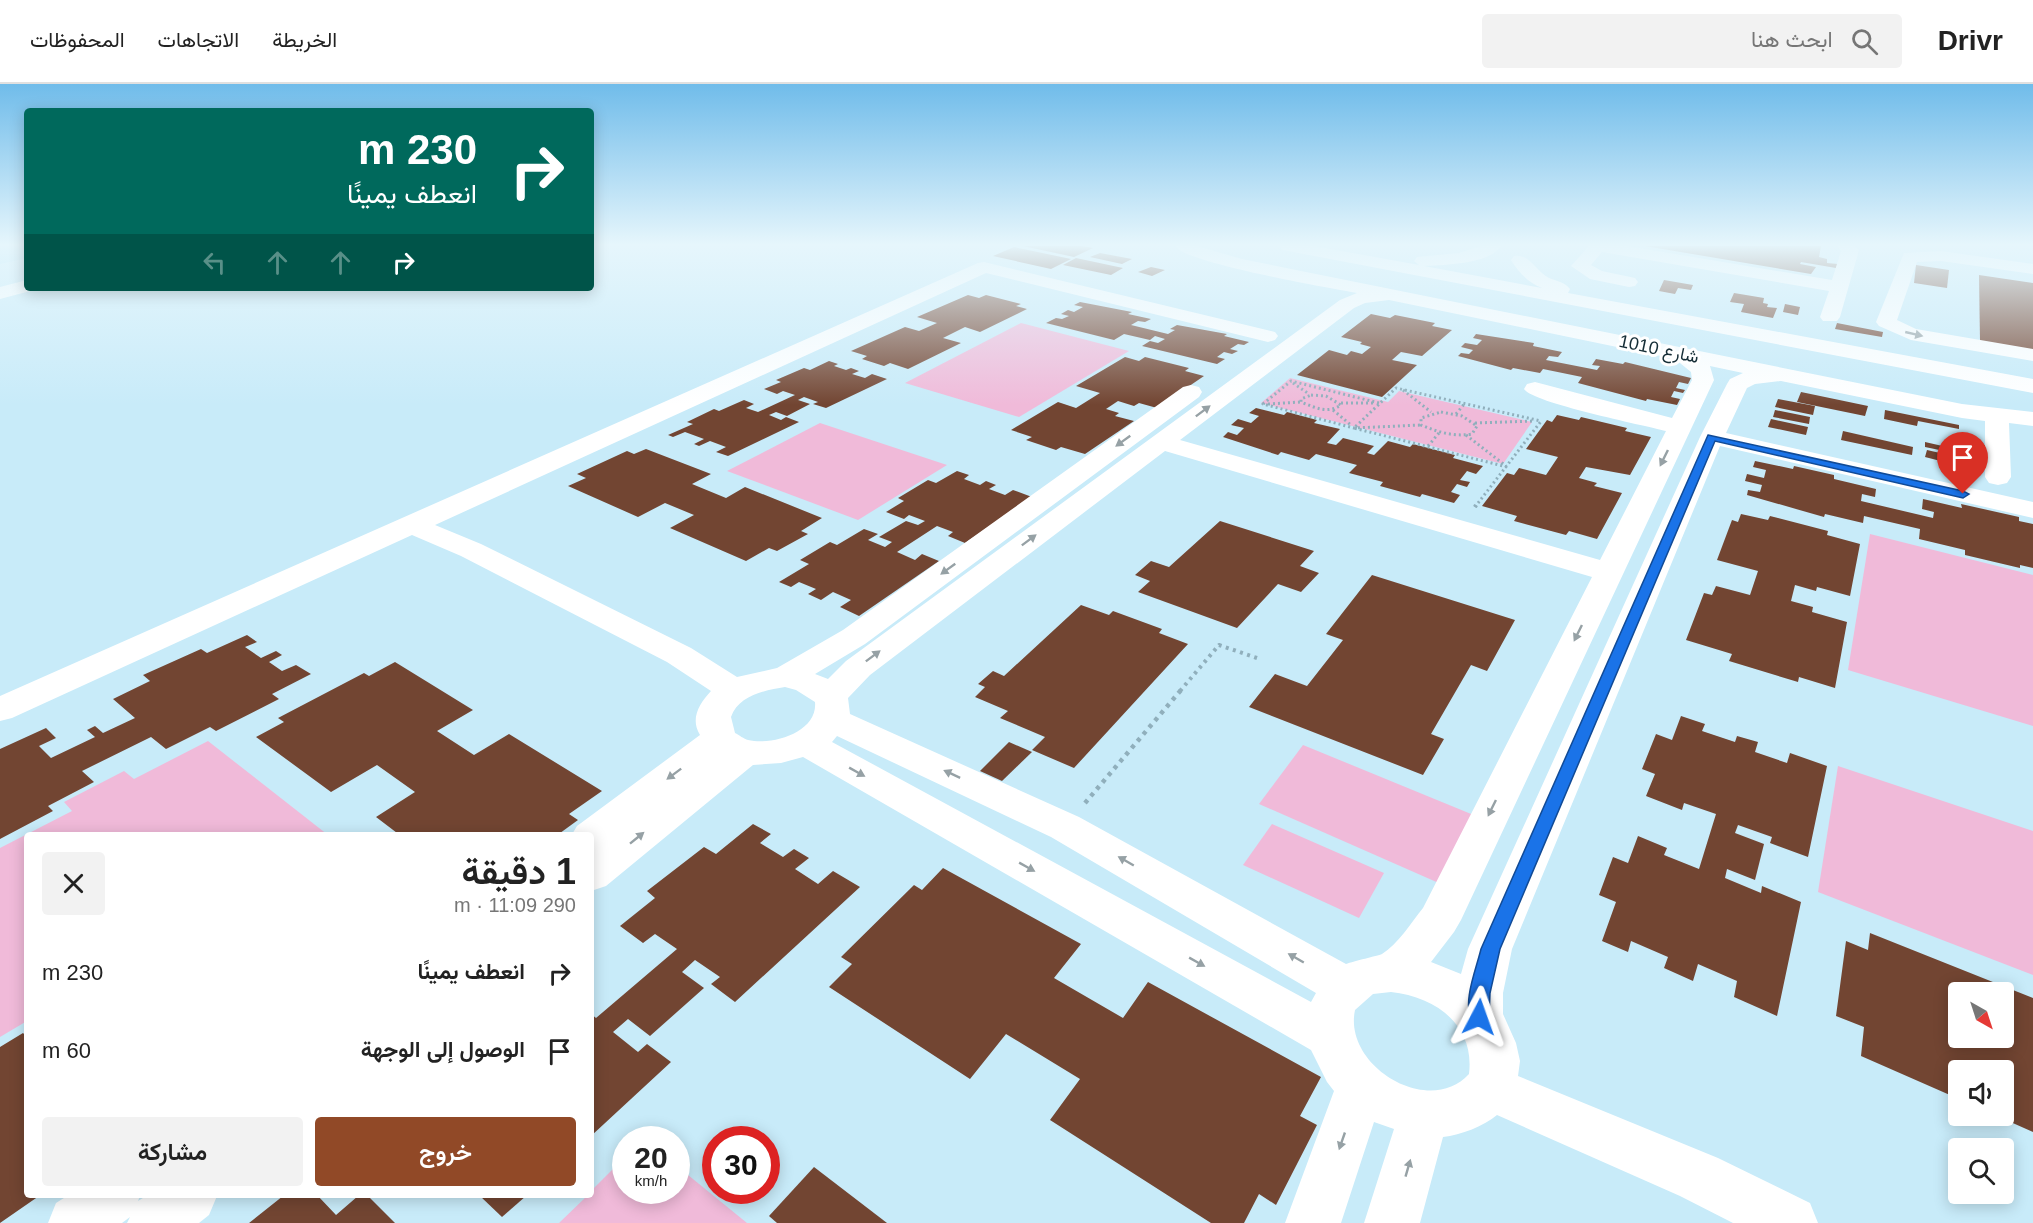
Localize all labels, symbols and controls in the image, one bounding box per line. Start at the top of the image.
search box [1482,14,1902,68]
icon: search [1848,25,1881,58]
text: Drivr [1938,25,2003,56]
text: ابحث هنا [1751,27,1833,52]
text: المحفوظات [30,28,125,51]
text: الاتجاهات [158,28,239,51]
text: الخريطة [272,28,337,51]
text: 230 m [358,126,477,173]
icon: right [498,132,576,210]
text: انعطف يمينًا [347,179,477,209]
icon: left [198,246,231,279]
icon: ahead [261,246,294,279]
icon: ahead [324,246,357,279]
icon: right [387,246,420,279]
one-way arrow [1904,329,1923,339]
street label: شارع 1010 [1617,331,1701,369]
one-way arrow [1195,406,1210,418]
pin [1937,432,1988,494]
one-way arrow [1115,435,1130,447]
icon: arrive [1946,441,1979,474]
one-way arrow [1659,450,1669,467]
one-way arrow [1021,534,1037,546]
one-way arrow [941,562,956,574]
one-way arrow [1573,625,1583,642]
one-way arrow [865,651,880,663]
one-way arrow [849,767,866,777]
one-way arrow [666,768,682,780]
one-way arrow [943,770,960,779]
one-way arrow [1488,800,1497,817]
one-way arrow [629,832,645,845]
text: 1 دقيقة [461,851,576,892]
button: close [42,852,105,915]
one-way arrow [1118,856,1134,867]
one-way arrow [1019,862,1036,872]
text: 290 m · 11:09 [454,894,576,916]
one-way arrow [1287,953,1304,963]
icon: right [543,957,576,990]
one-way arrow [1189,957,1206,967]
text: انعطف يمينًا [417,959,525,984]
text: 230 m [42,960,103,985]
north arrow [1948,982,2014,1048]
map controls [1948,982,2014,1204]
position arrow [1447,985,1511,1049]
icon: arrive [543,1035,576,1068]
text: الوصول إلى الوجهة [361,1037,525,1062]
text: 60 m [42,1038,91,1063]
button: sound [1948,1060,2014,1126]
button: مشاركة [42,1117,303,1186]
button: خروج [315,1117,576,1186]
speed limit sign: 30 [702,1126,780,1204]
one-way arrow [1336,1132,1346,1150]
button: search [1948,1138,2014,1204]
text: 20 [634,1141,668,1174]
one-way arrow [1404,1159,1413,1177]
text: km/h [635,1172,667,1189]

